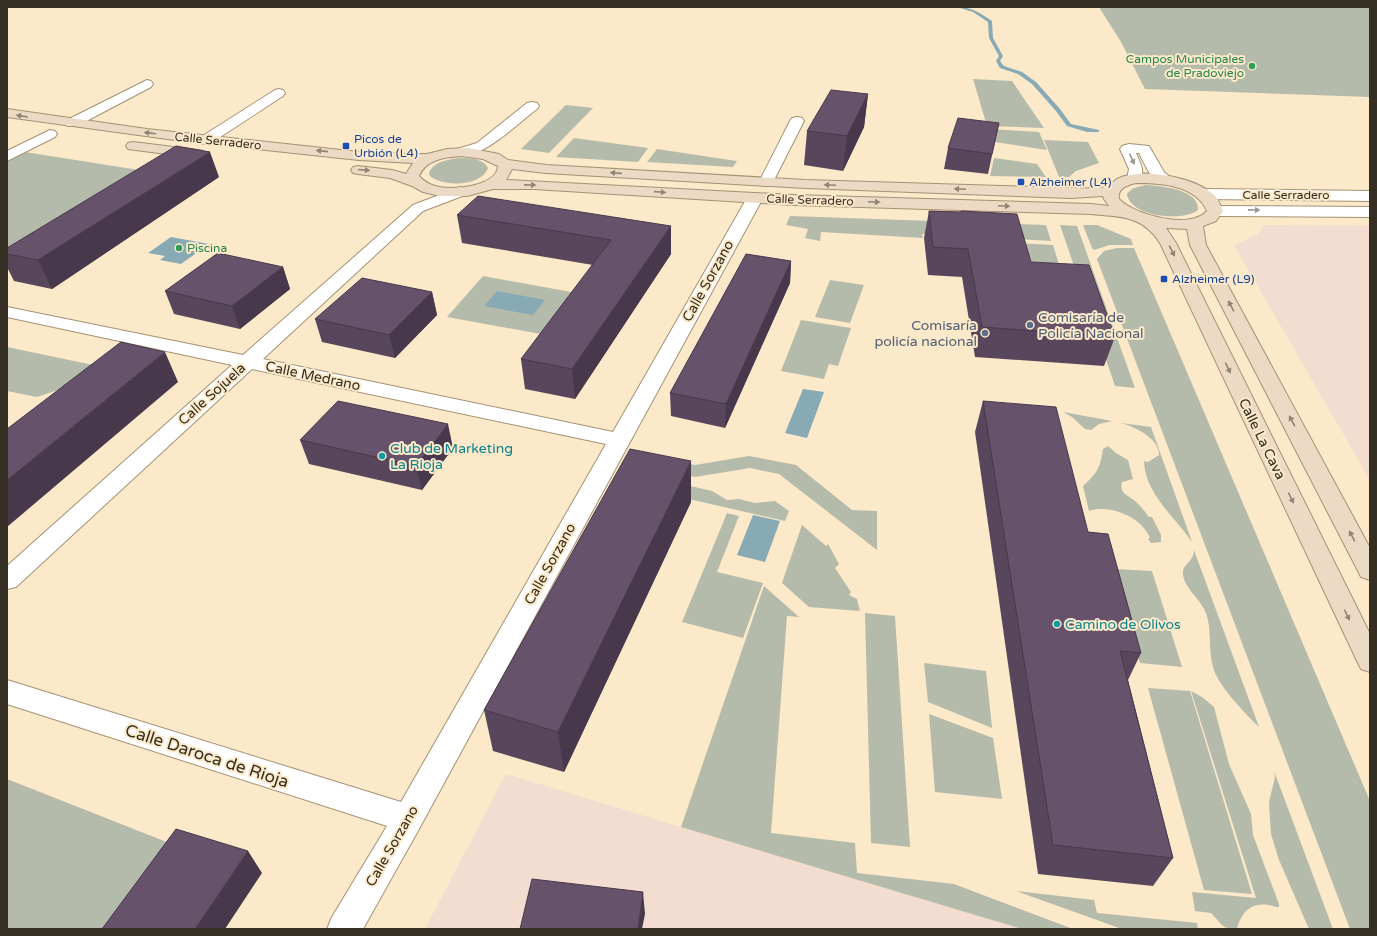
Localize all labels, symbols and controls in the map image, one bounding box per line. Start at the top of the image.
place label: Campos Municipales de Pradoviejo [1126,52,1244,80]
marker: Campos Municipales de Pradoviejo [1247,61,1257,71]
one-way arrow [16,113,28,119]
street label: Calle Serradero [174,129,262,153]
one-way arrow [144,130,157,136]
place label: Picos de Urbión (L4) [354,132,418,160]
marker: Picos de Urbión (L4) [341,141,351,151]
one-way arrow [315,148,328,155]
one-way arrow [1129,153,1135,165]
one-way arrow [358,167,370,173]
one-way arrow [610,170,622,177]
place label: Alzheimer (L4) [1029,175,1112,189]
marker: Alzheimer (L4) [1016,177,1026,187]
one-way arrow [524,181,536,188]
one-way arrow [823,182,836,188]
one-way arrow [954,186,966,193]
street label: Calle Serradero [1242,188,1330,202]
one-way arrow [654,189,666,196]
street label: Calle Serradero [766,191,854,209]
one-way arrow [868,199,881,205]
one-way arrow [998,203,1011,209]
one-way arrow [1248,207,1261,213]
street label: Calle Sorzano [679,237,737,325]
place label: Piscina [187,241,227,255]
marker: Piscina [174,243,184,253]
one-way arrow [1169,245,1175,257]
place label: Alzheimer (L9) [1172,272,1255,286]
marker: Alzheimer (L9) [1159,274,1169,284]
one-way arrow [1228,300,1235,312]
place label: Comisaría de Policía Nacional [1038,309,1144,342]
place label: Comisaría policía nacional [874,317,977,350]
marker: Comisaría de Policía Nacional [1025,320,1035,330]
marker: Comisaría policía nacional [980,328,990,338]
street label: Calle Medrano [264,358,362,394]
street label: Calle Sojuela [175,359,249,429]
one-way arrow [1225,362,1231,374]
street label: Calle La Cava [1235,396,1289,482]
one-way arrow [1288,415,1295,427]
place label: Club de Marketing La Rioja [390,440,513,473]
marker: Club de Marketing La Rioja [377,451,387,461]
one-way arrow [1288,492,1294,503]
street label: Calle Sorzano [521,520,579,608]
one-way arrow [1349,530,1355,542]
one-way arrow [1344,609,1351,620]
place label: Camino de Olivos [1065,616,1181,633]
marker: Camino de Olivos [1052,619,1062,629]
street label: Calle Daroca de Rioja [122,720,292,792]
street label: Calle Sorzano [362,803,422,889]

